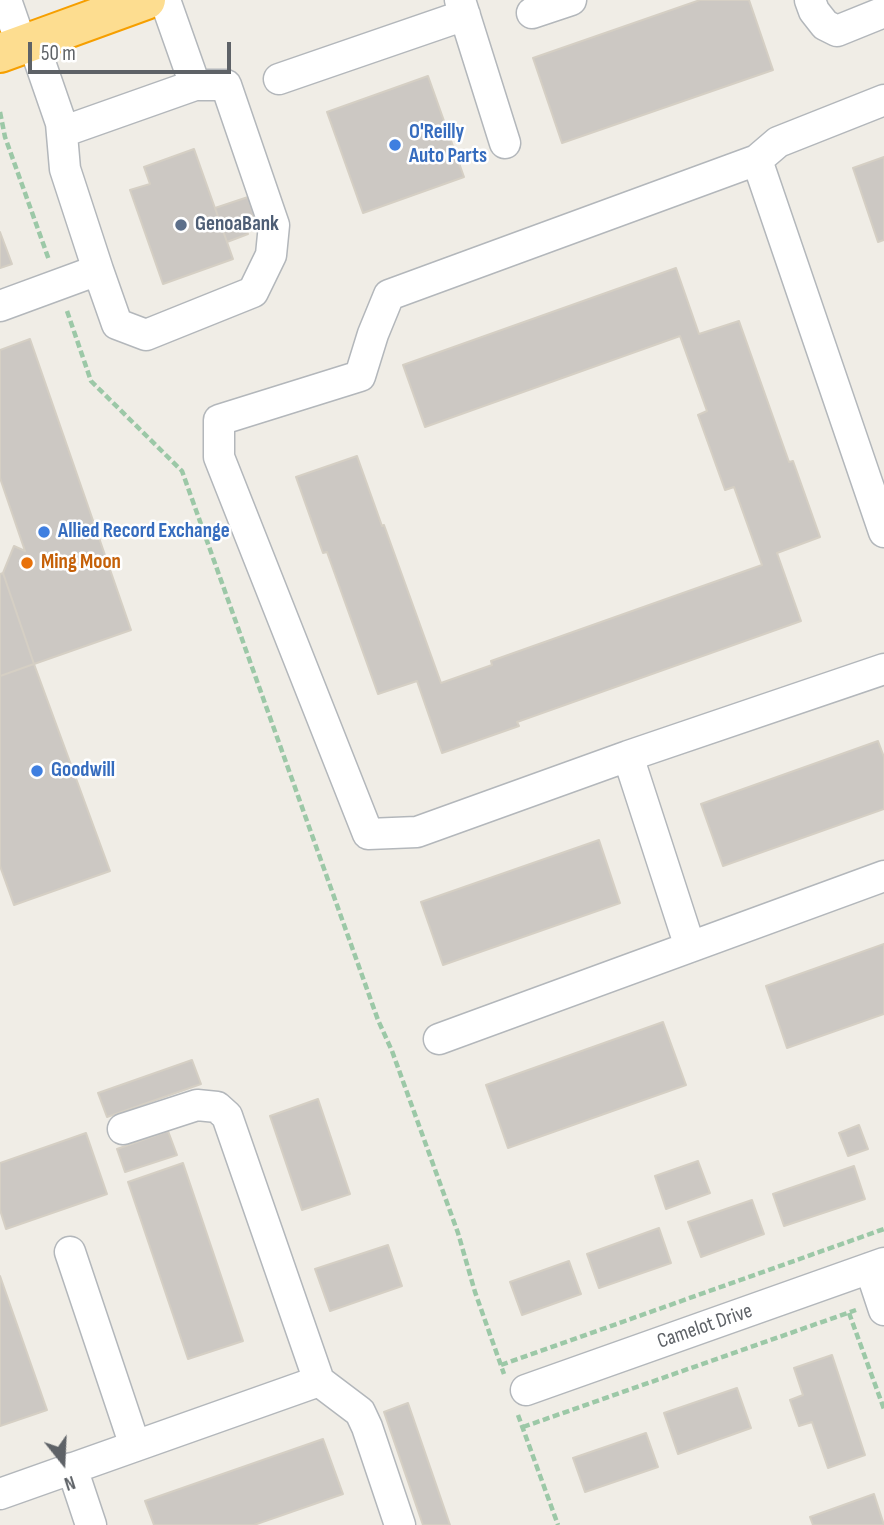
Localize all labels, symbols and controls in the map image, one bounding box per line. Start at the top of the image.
scale bar [32,28,234,72]
text: 50 m [41,41,76,66]
place label: O'Reilly Auto Parts [409,120,487,170]
marker: O'Reilly Auto Parts [387,137,403,153]
place label: GenoaBank [195,212,279,238]
marker: GenoaBank [173,217,189,233]
place label: Allied Record Exchange [58,519,230,545]
marker: Allied Record Exchange [36,524,52,540]
place label: Ming Moon [41,550,121,576]
marker: Ming Moon [19,555,35,571]
place label: Goodwill [51,758,115,784]
marker: Goodwill [29,763,45,779]
street label: Camelot Drive [654,1299,756,1355]
north arrow [28,1427,98,1497]
text: N [61,1470,78,1495]

